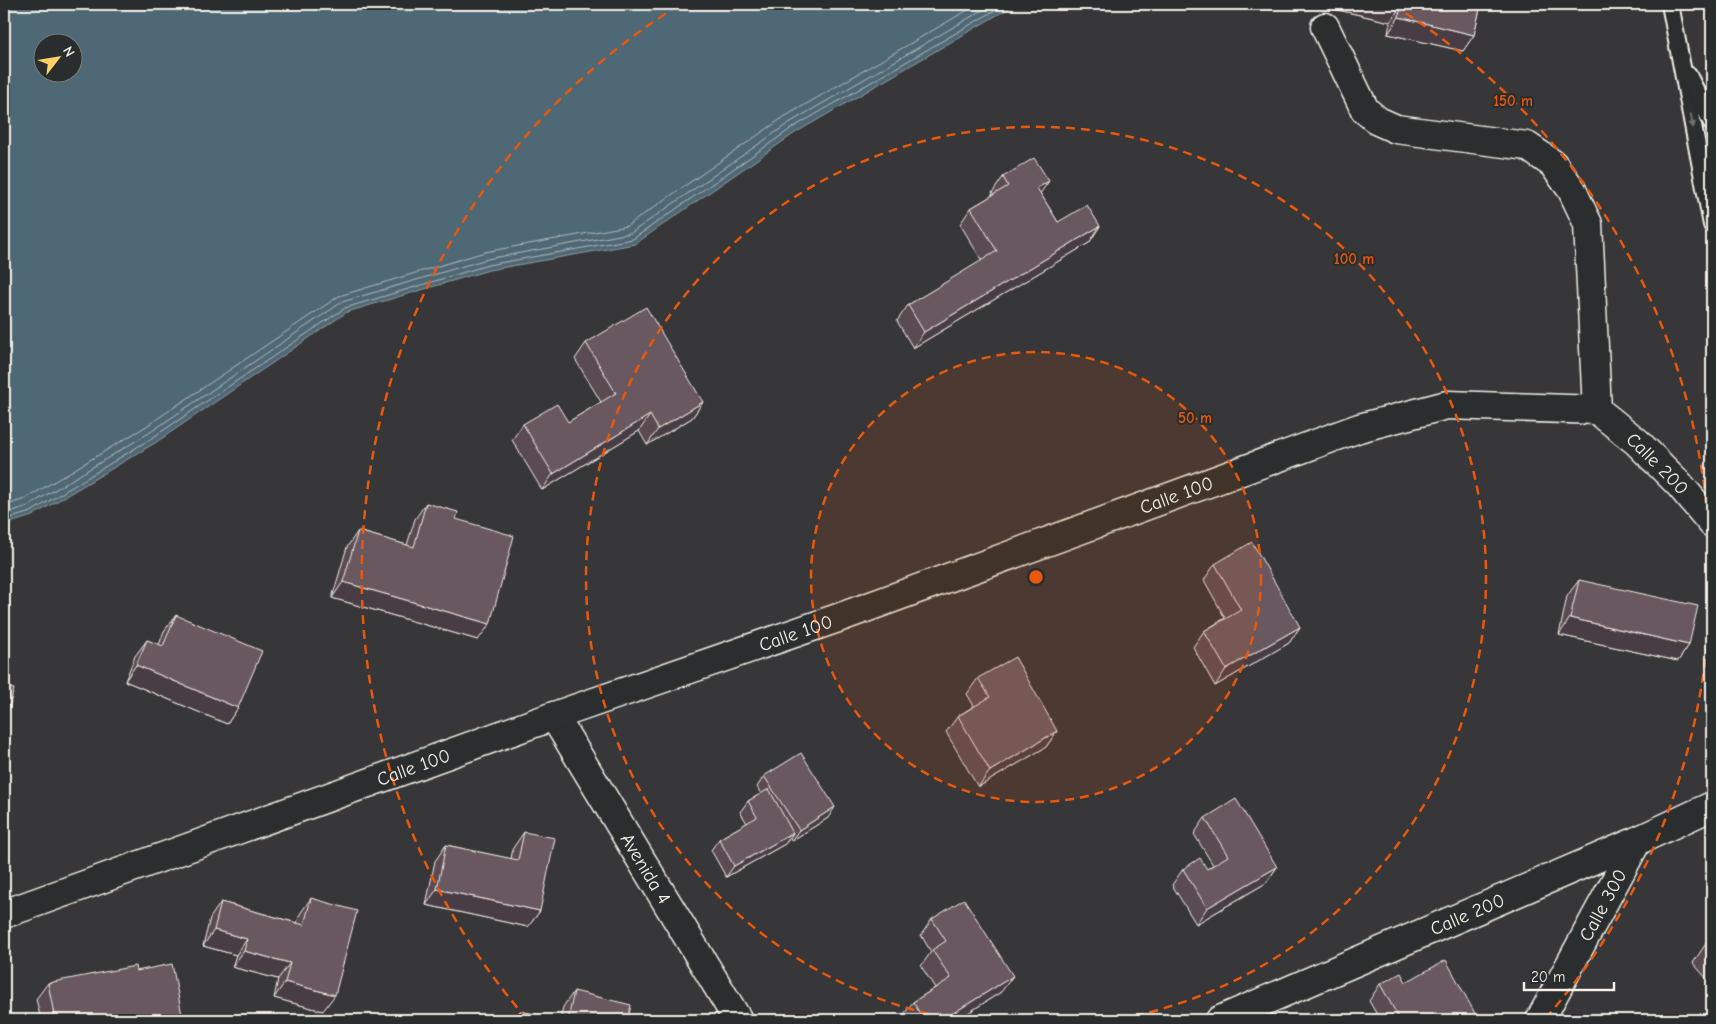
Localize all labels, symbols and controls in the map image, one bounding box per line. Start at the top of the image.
north arrow [32,32,82,82]
text: N [59,43,78,60]
text: 150 m [1493,92,1533,110]
one-way arrow [1688,113,1696,129]
text: 100 m [1334,250,1374,268]
text: 50 m [1178,409,1212,427]
street label: Calle 200 [1622,428,1693,499]
street label: Calle 100 [1137,472,1216,519]
centre of rings [1027,568,1045,586]
street label: Calle 100 [756,611,836,656]
street label: Calle 100 [374,744,453,791]
street label: Avenida 4 [616,830,675,908]
street label: Calle 300 [1575,866,1632,945]
street label: Calle 200 [1427,889,1508,940]
scale bar [1524,959,1614,991]
text: 20 m [1531,968,1565,986]

